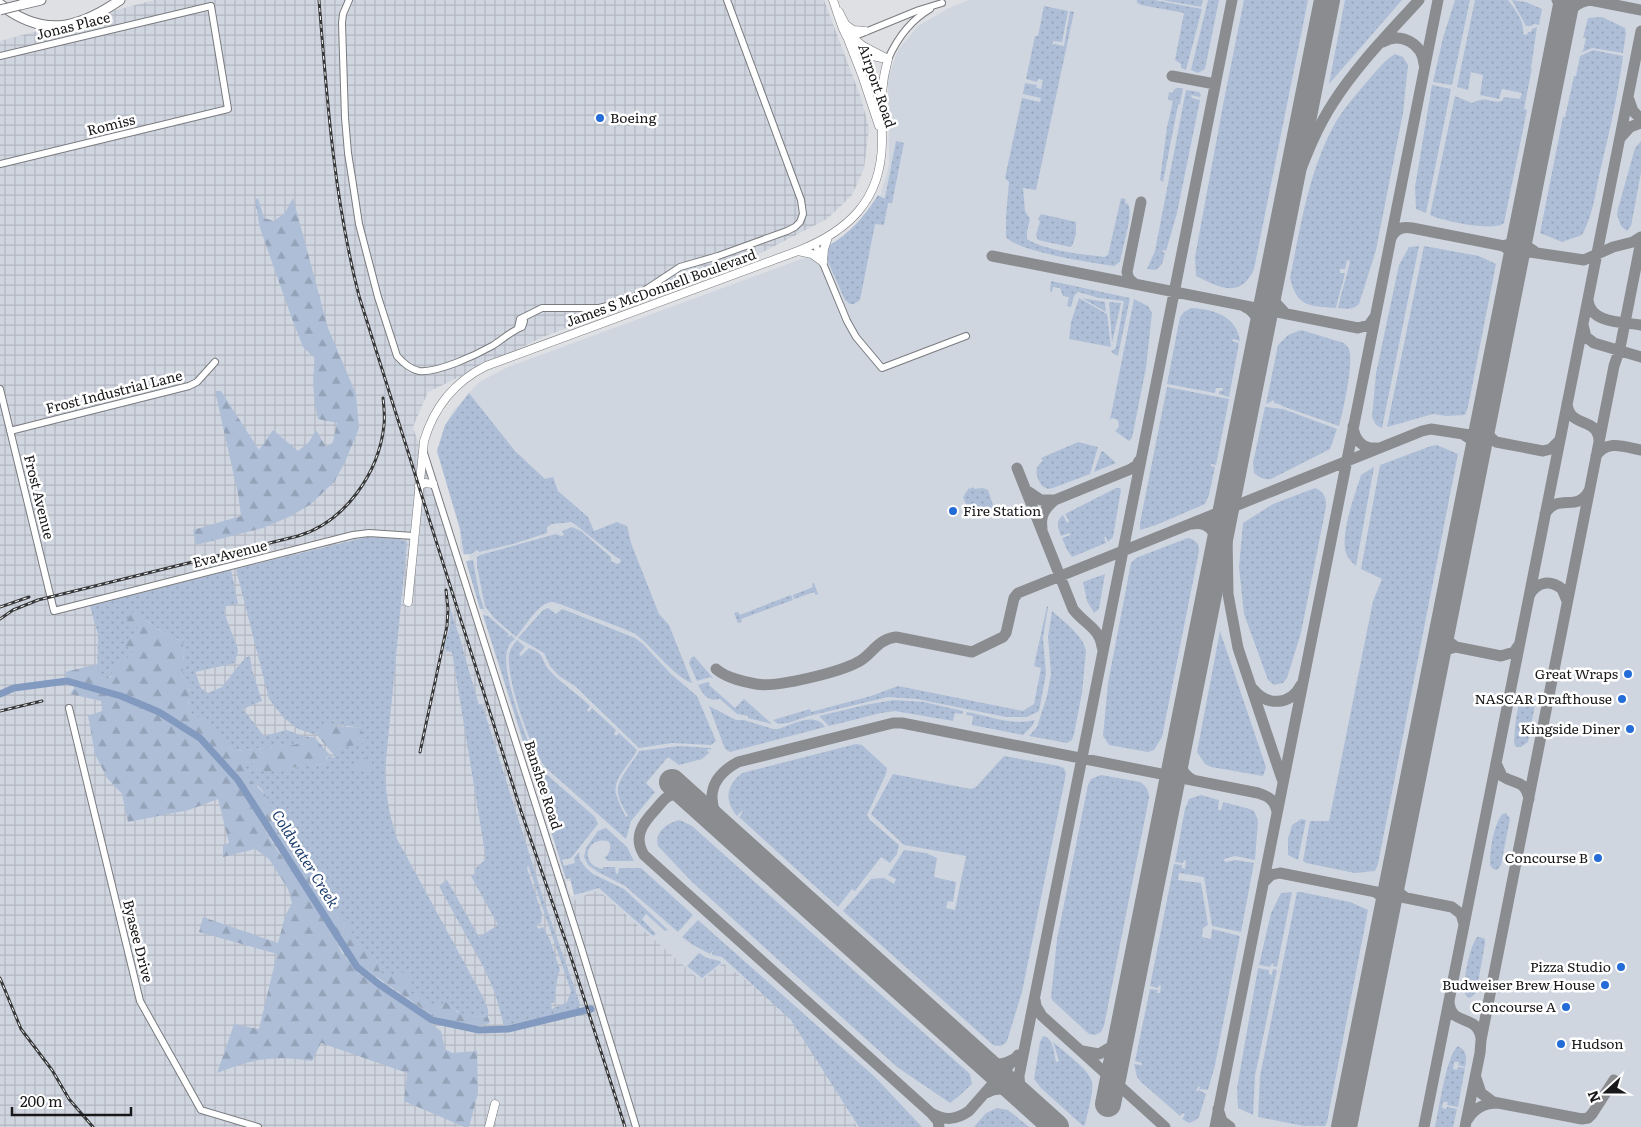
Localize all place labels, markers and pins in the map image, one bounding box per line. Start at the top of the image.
place label: Boeing [610,107,657,127]
marker: Boeing [594,112,606,124]
place label: Fire Station [963,500,1041,520]
marker: Fire Station [947,505,959,517]
place label: Great Wraps [1535,663,1618,683]
marker: Great Wraps [1622,668,1634,680]
place label: NASCAR Drafthouse [1475,688,1612,708]
marker: NASCAR Drafthouse [1616,693,1628,705]
place label: Kingside Diner [1520,718,1620,738]
marker: Kingside Diner [1624,723,1636,735]
place label: Concourse B [1505,847,1588,867]
marker: Concourse B [1592,852,1604,864]
place label: Pizza Studio [1530,956,1611,976]
marker: Pizza Studio [1615,961,1627,973]
place label: Budweiser Brew House [1442,974,1595,994]
marker: Budweiser Brew House [1599,979,1611,991]
place label: Concourse A [1472,996,1557,1016]
marker: Concourse A [1560,1001,1572,1013]
place label: Hudson [1571,1033,1624,1053]
marker: Hudson [1555,1038,1567,1050]

